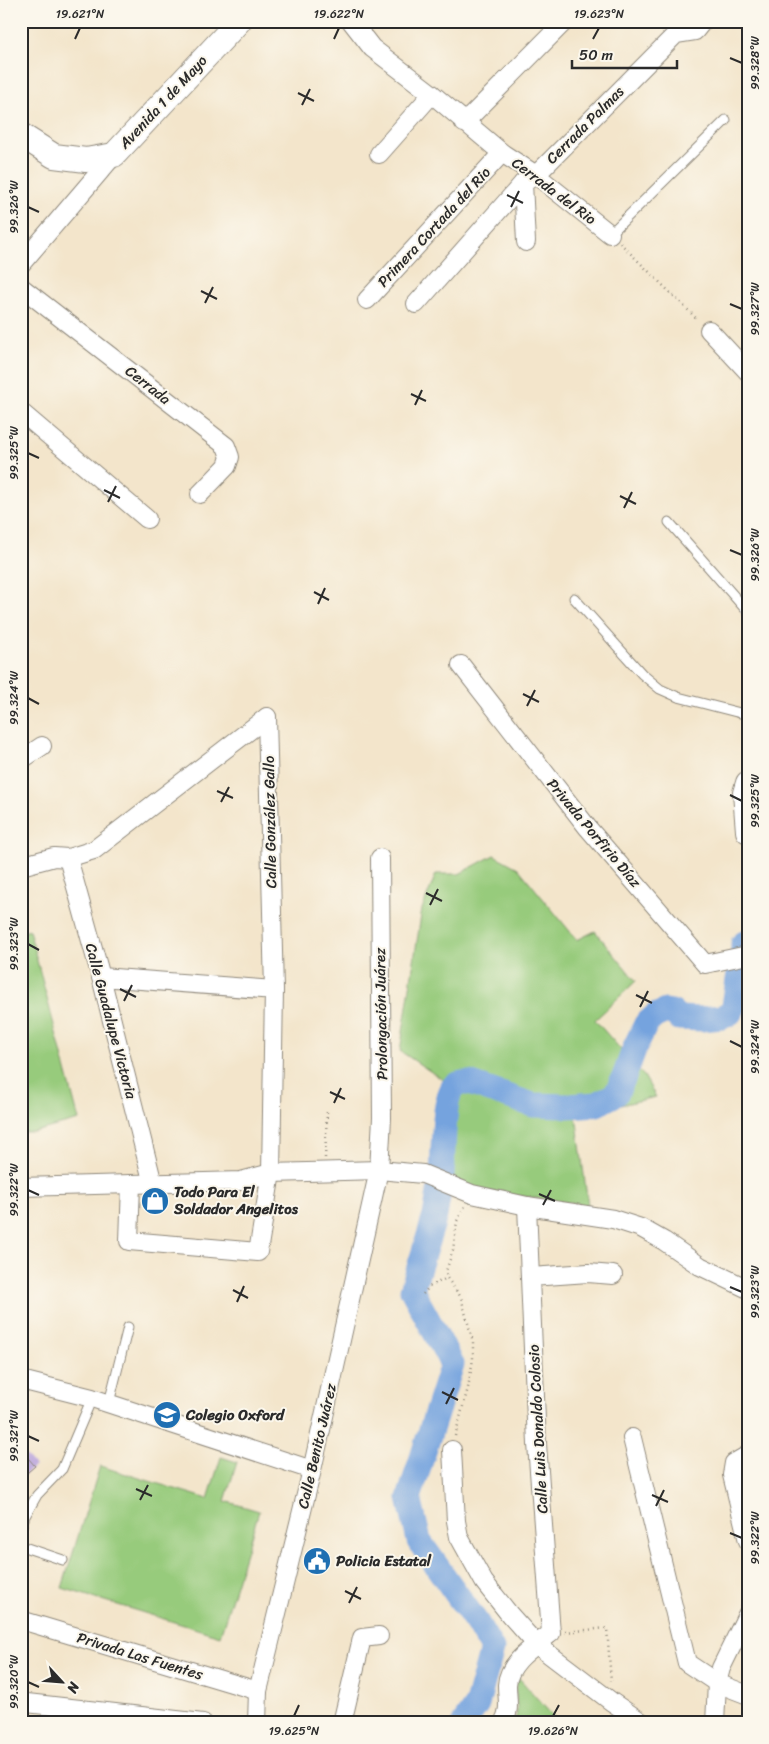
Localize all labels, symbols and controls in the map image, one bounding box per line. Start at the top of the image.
text: 19.621°N [56,3,105,25]
text: 19.622°N [314,3,365,25]
text: 19.623°N [574,3,625,25]
text: 99.328°W [744,36,766,90]
scale bar [572,38,676,70]
text: 50 m [579,42,614,68]
street label: Avenida 1 de Mayo [112,48,214,156]
street label: Cerrada Palmas [540,79,631,170]
street label: Cerrada del Rio [506,150,602,232]
street label: Primera Cortada del Rio [371,160,498,293]
text: 99.326°W [3,180,25,234]
text: 99.327°W [744,282,766,336]
street label: Cerrada [119,359,177,412]
text: 99.325°W [3,425,25,480]
text: 99.326°W [744,528,766,582]
text: 99.324°W [3,670,25,725]
street label: Calle González Gallo [256,755,284,888]
street label: Privada Porfirio Díaz [540,772,648,894]
text: 99.325°W [744,773,766,828]
text: 99.323°W [3,917,25,970]
street label: Calle Guadalupe Victoria [78,940,144,1102]
street label: Prolongación Juárez [367,947,395,1080]
text: 99.324°W [744,1019,766,1074]
text: 99.322°W [3,1163,25,1217]
place label: Todo Para El Soldador Angelitos [173,1179,299,1222]
shop icon: Todo Para El Soldador Angelitos [140,1186,170,1216]
text: 99.323°W [744,1265,766,1318]
street label: Calle Luis Donaldo Colosio [521,1343,555,1514]
street label: Calle Benito Juárez [290,1380,344,1511]
school or university icon: Colegio Oxford [152,1400,182,1430]
place label: Colegio Oxford [185,1402,286,1428]
text: 99.321°W [3,1410,25,1462]
text: 99.322°W [744,1511,766,1565]
public building icon: Policia Estatal [302,1546,332,1576]
place label: Policia Estatal [336,1548,432,1574]
street label: Privada Las Fuentes [74,1624,206,1688]
text: 99.320°W [3,1654,25,1709]
north arrow [38,1656,88,1706]
text: N [60,1677,87,1698]
text: 19.625°N [269,1720,320,1742]
text: 19.626°N [528,1720,579,1742]

